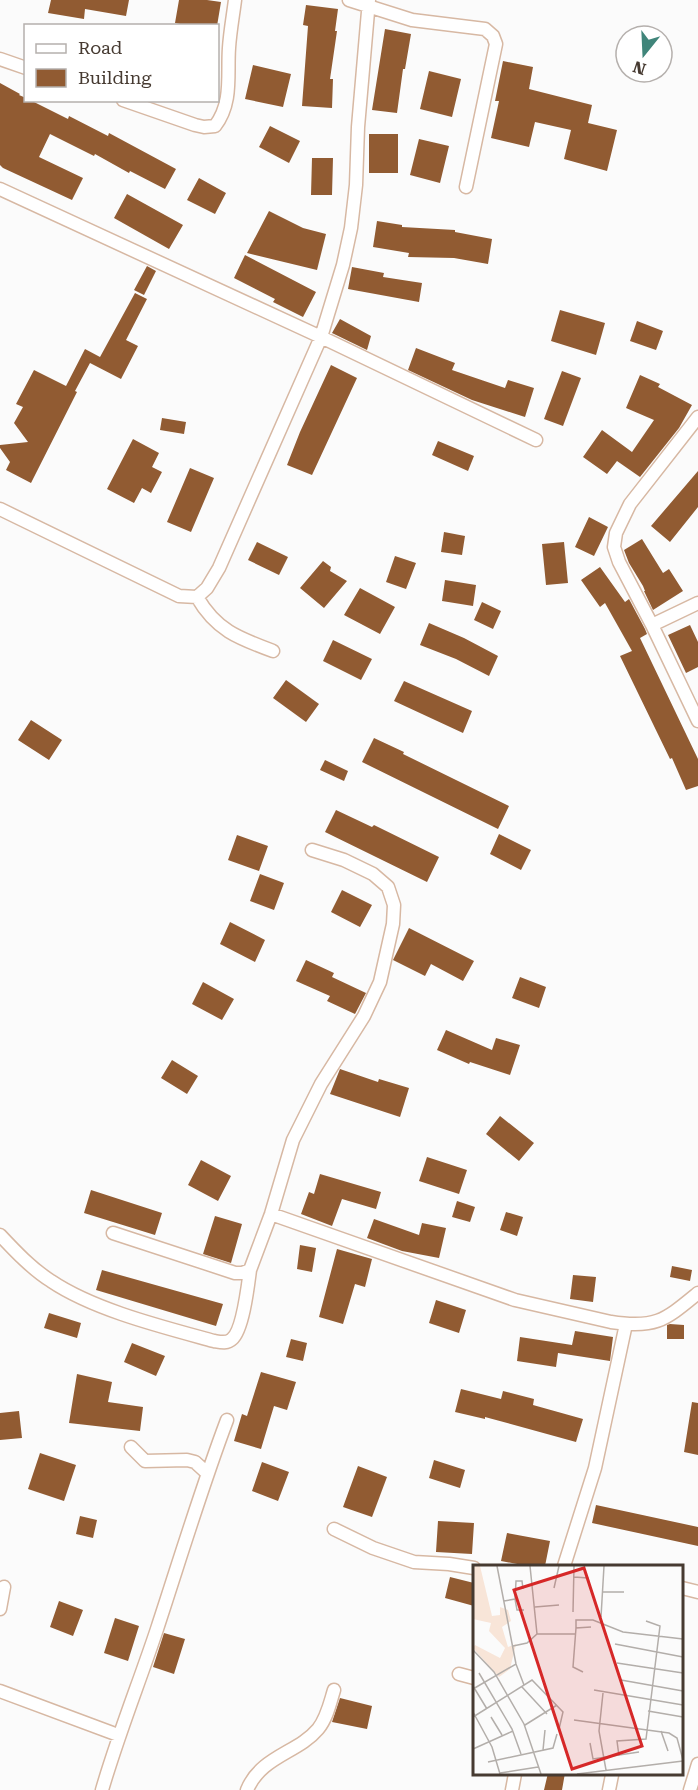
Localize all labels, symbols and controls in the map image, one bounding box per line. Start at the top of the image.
legend [24,24,219,102]
north arrow [614,24,674,84]
text: Road [78,37,123,58]
text: N [631,57,648,79]
text: Building [78,67,152,88]
inset map [473,1565,683,1775]

